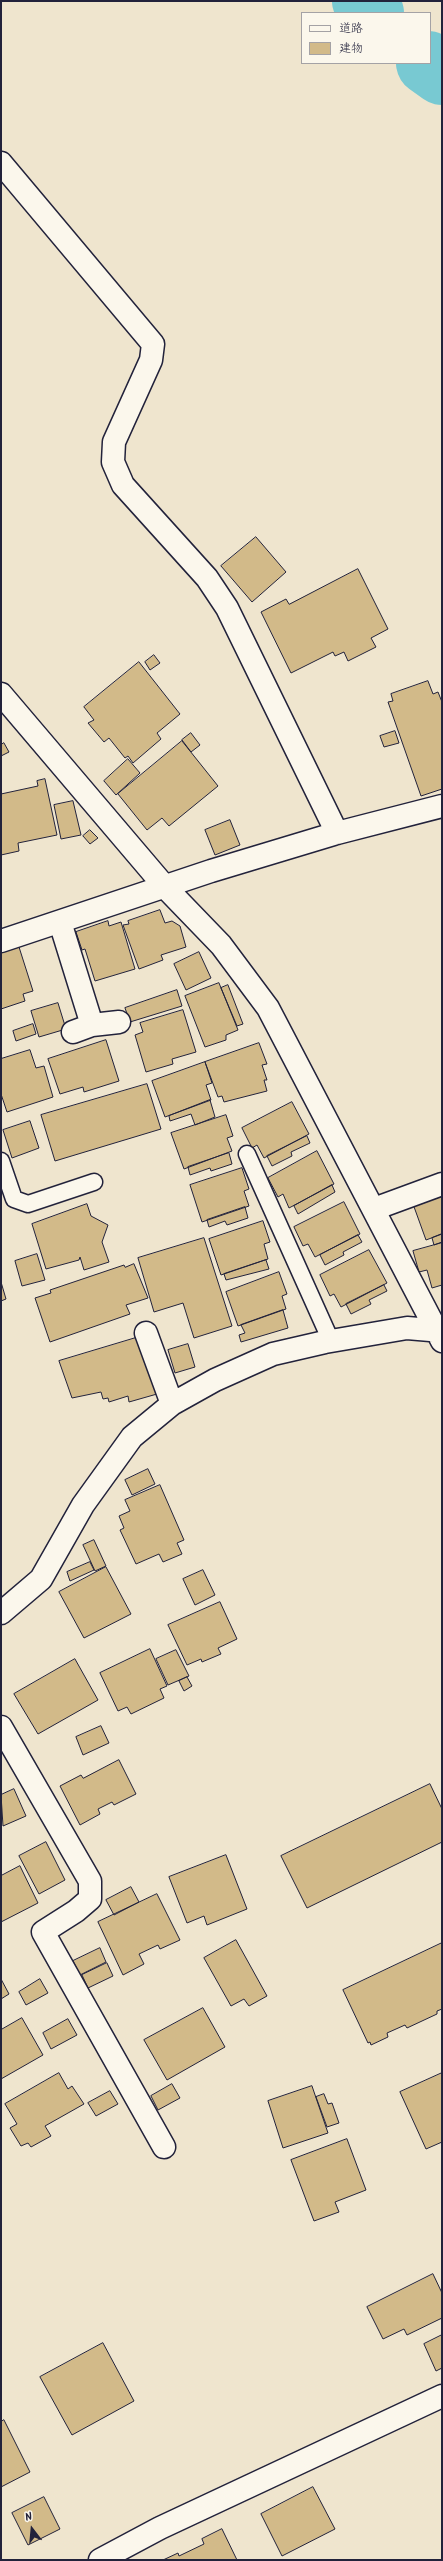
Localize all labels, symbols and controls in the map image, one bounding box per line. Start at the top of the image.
legend [301,12,431,64]
text: 道路 [339,19,363,38]
text: 建物 [339,39,363,58]
text: N [23,2508,35,2527]
north arrow [12,2509,52,2549]

